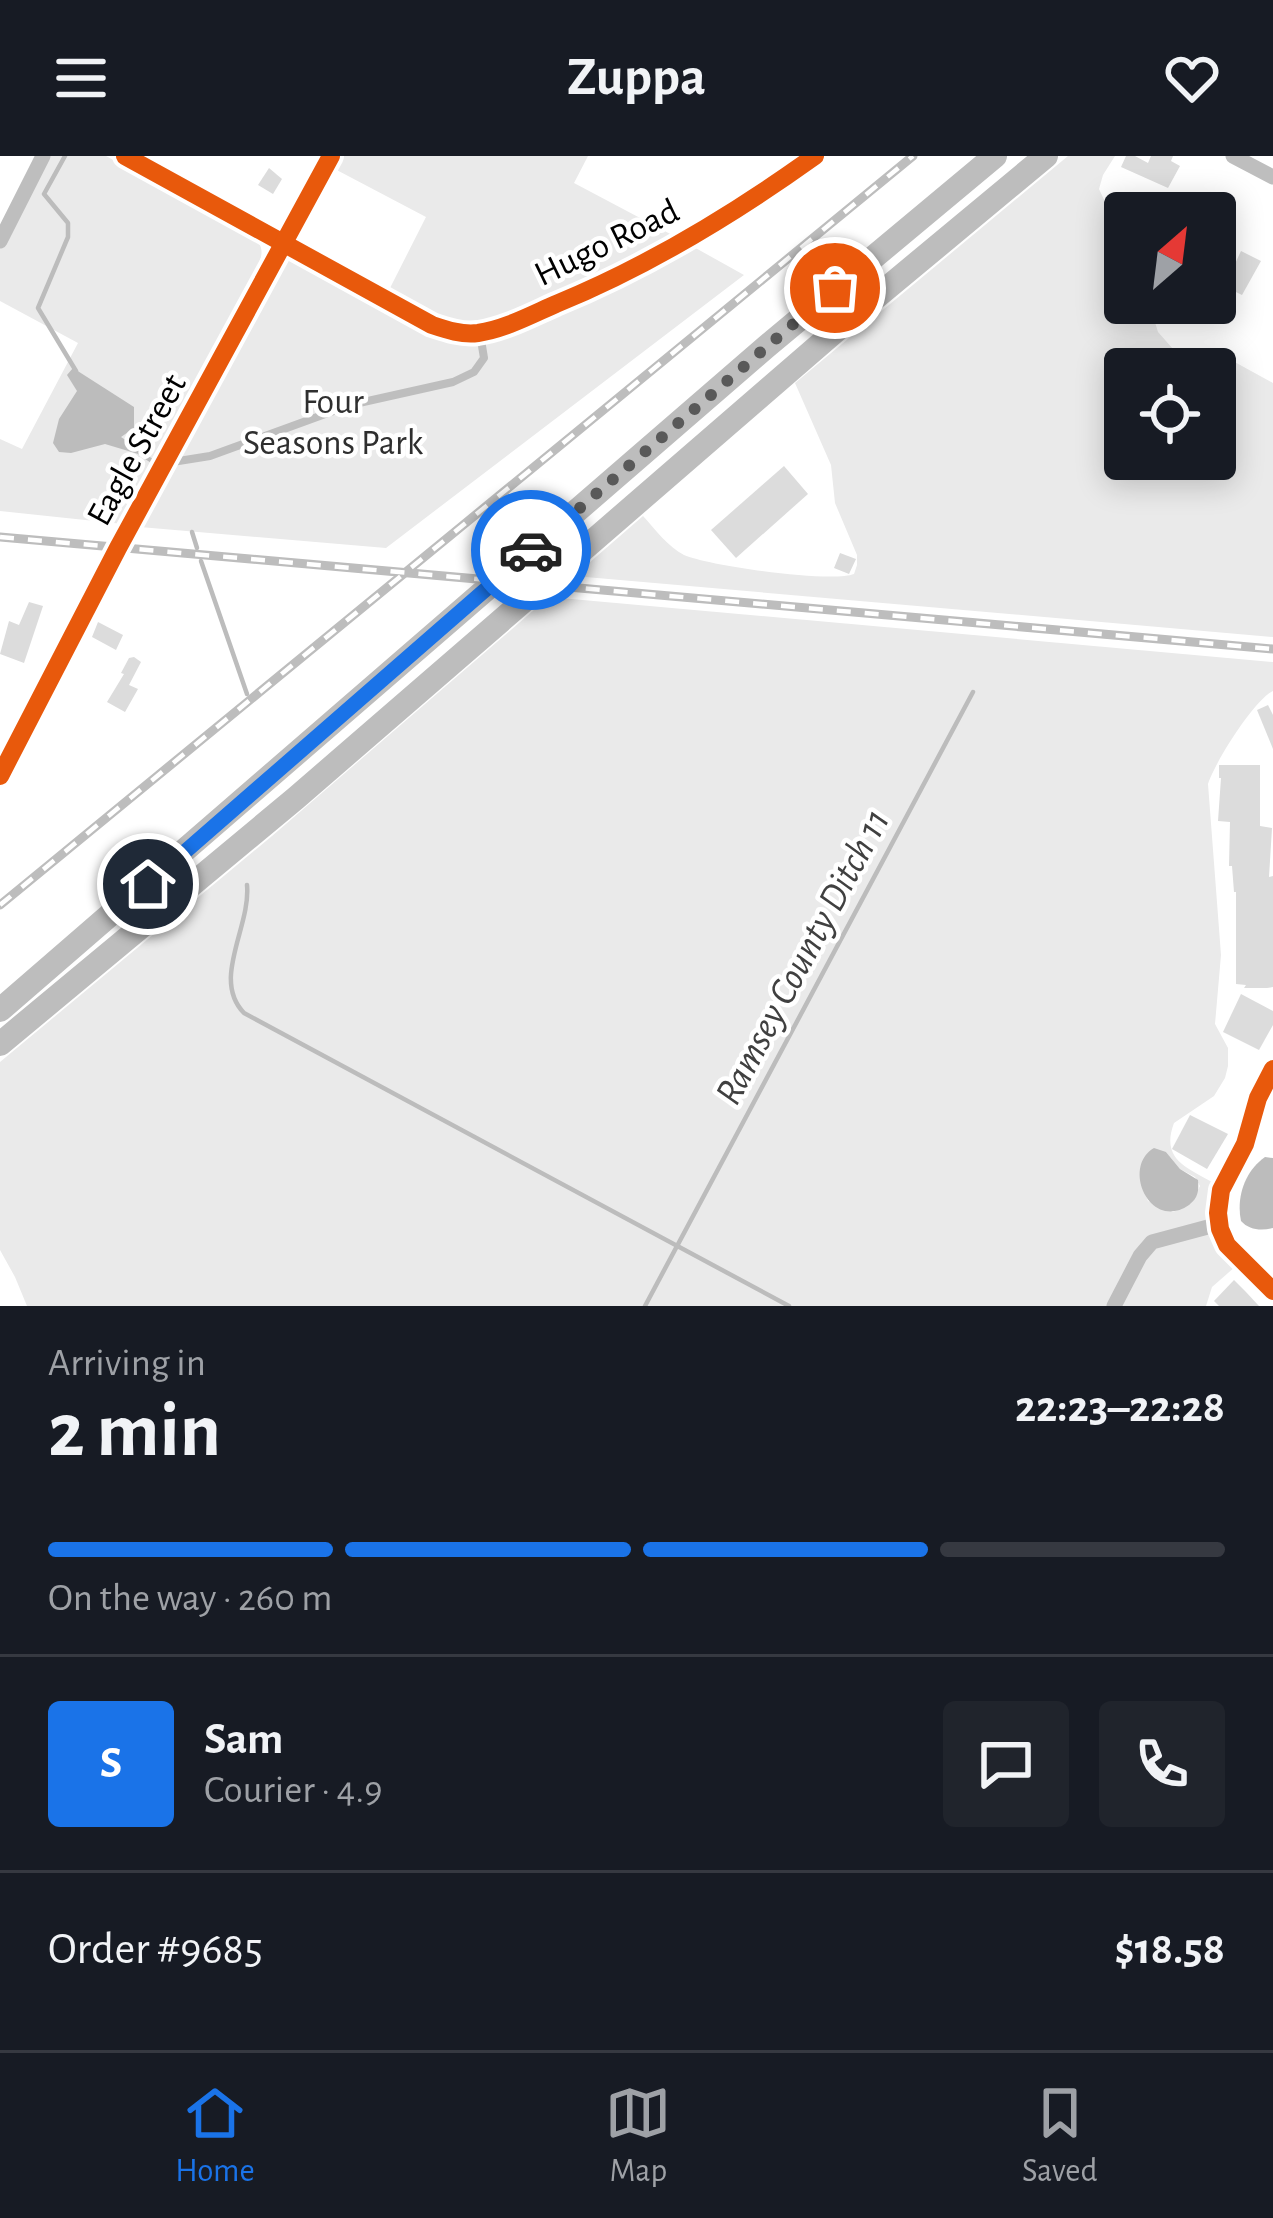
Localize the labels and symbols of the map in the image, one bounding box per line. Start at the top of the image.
north arrow [1104,192,1236,324]
street label: Hugo Road [529,193,685,293]
pin [784,237,886,339]
street label: Eagle Street [81,368,193,532]
park label: Four Seasons Park [243,384,424,461]
courier [471,490,591,610]
water label: Ramsey County Ditch 11 [709,803,897,1111]
pin [97,833,199,935]

